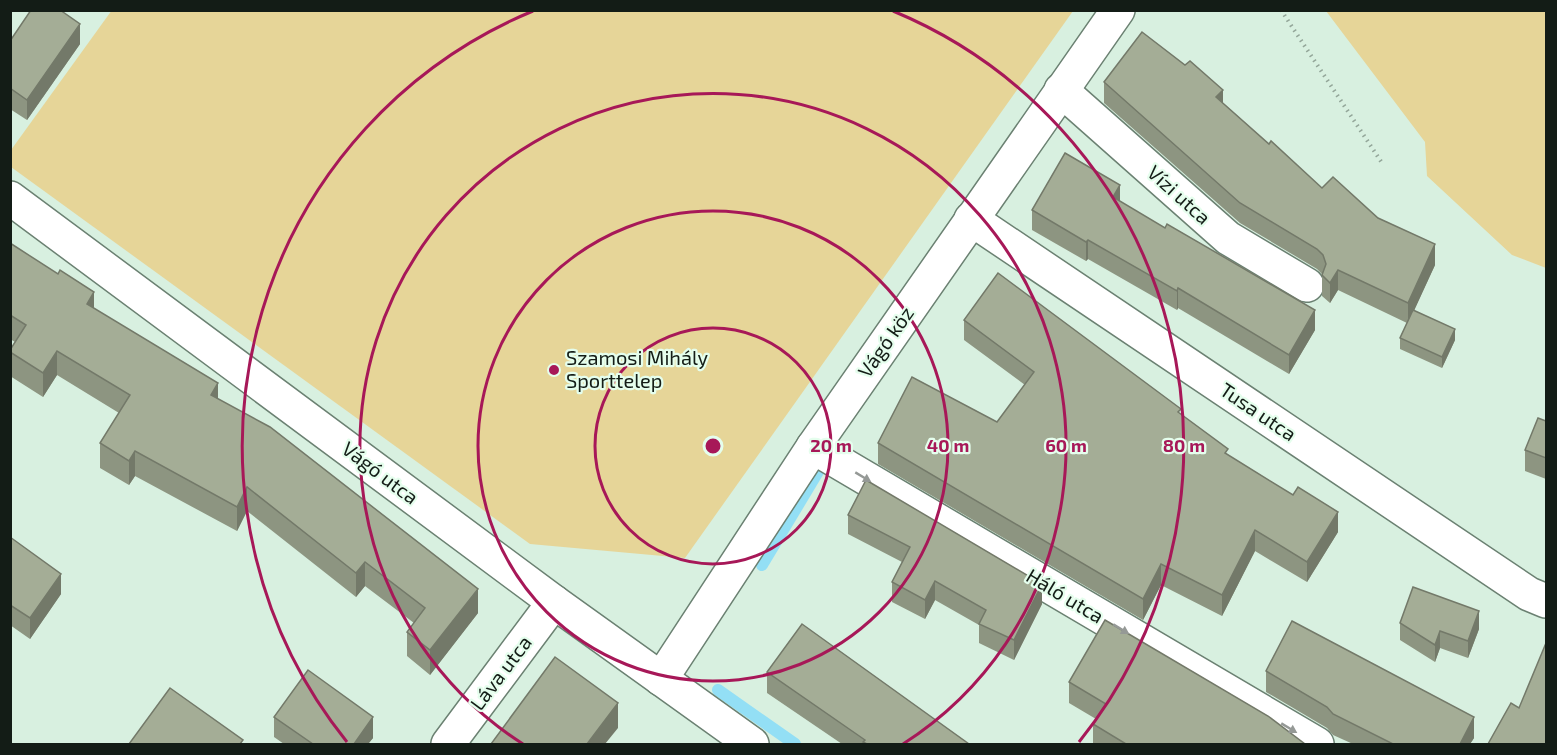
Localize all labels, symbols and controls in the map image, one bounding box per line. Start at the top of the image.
street label: Vízi utca [1143,160,1216,229]
street label: Vágó köz [852,301,918,381]
place label: Szamosi Mihály Sporttelep [566,345,708,392]
marker: Szamosi Mihály Sporttelep [547,363,561,377]
street label: Tusa utca [1216,377,1301,445]
text: 20 m [810,434,852,456]
text: 40 m [927,434,969,456]
text: 60 m [1045,434,1087,456]
text: 80 m [1163,434,1205,456]
street label: Vágó utca [338,436,423,509]
centre of rings [703,436,723,456]
one-way arrow [855,471,871,482]
street label: Háló utca [1023,563,1109,628]
one-way arrow [1113,624,1130,634]
street label: Láva utca [464,630,536,714]
one-way arrow [1281,723,1297,734]

